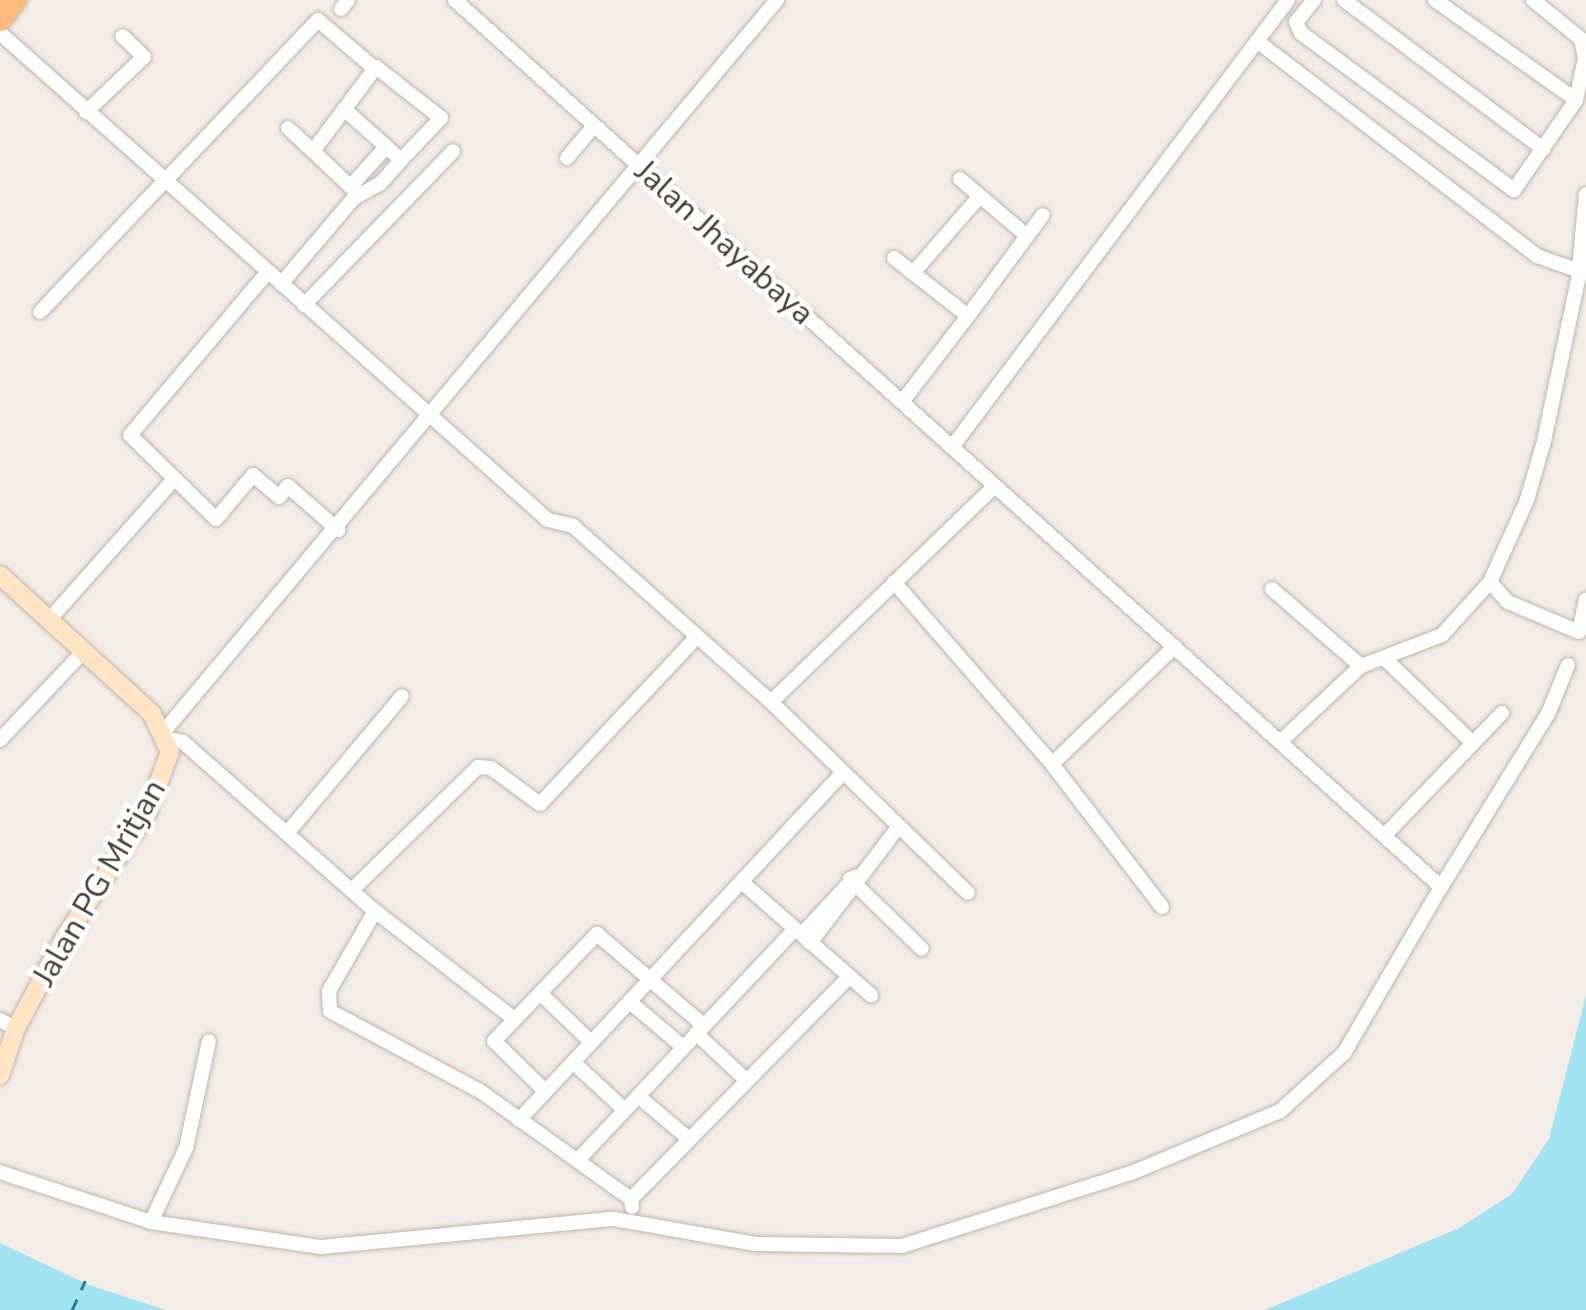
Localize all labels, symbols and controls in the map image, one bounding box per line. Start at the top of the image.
street label: Jalan Jhayabaya [627,153,821,333]
street label: Jalan PG Mritjan [25,773,175,993]

